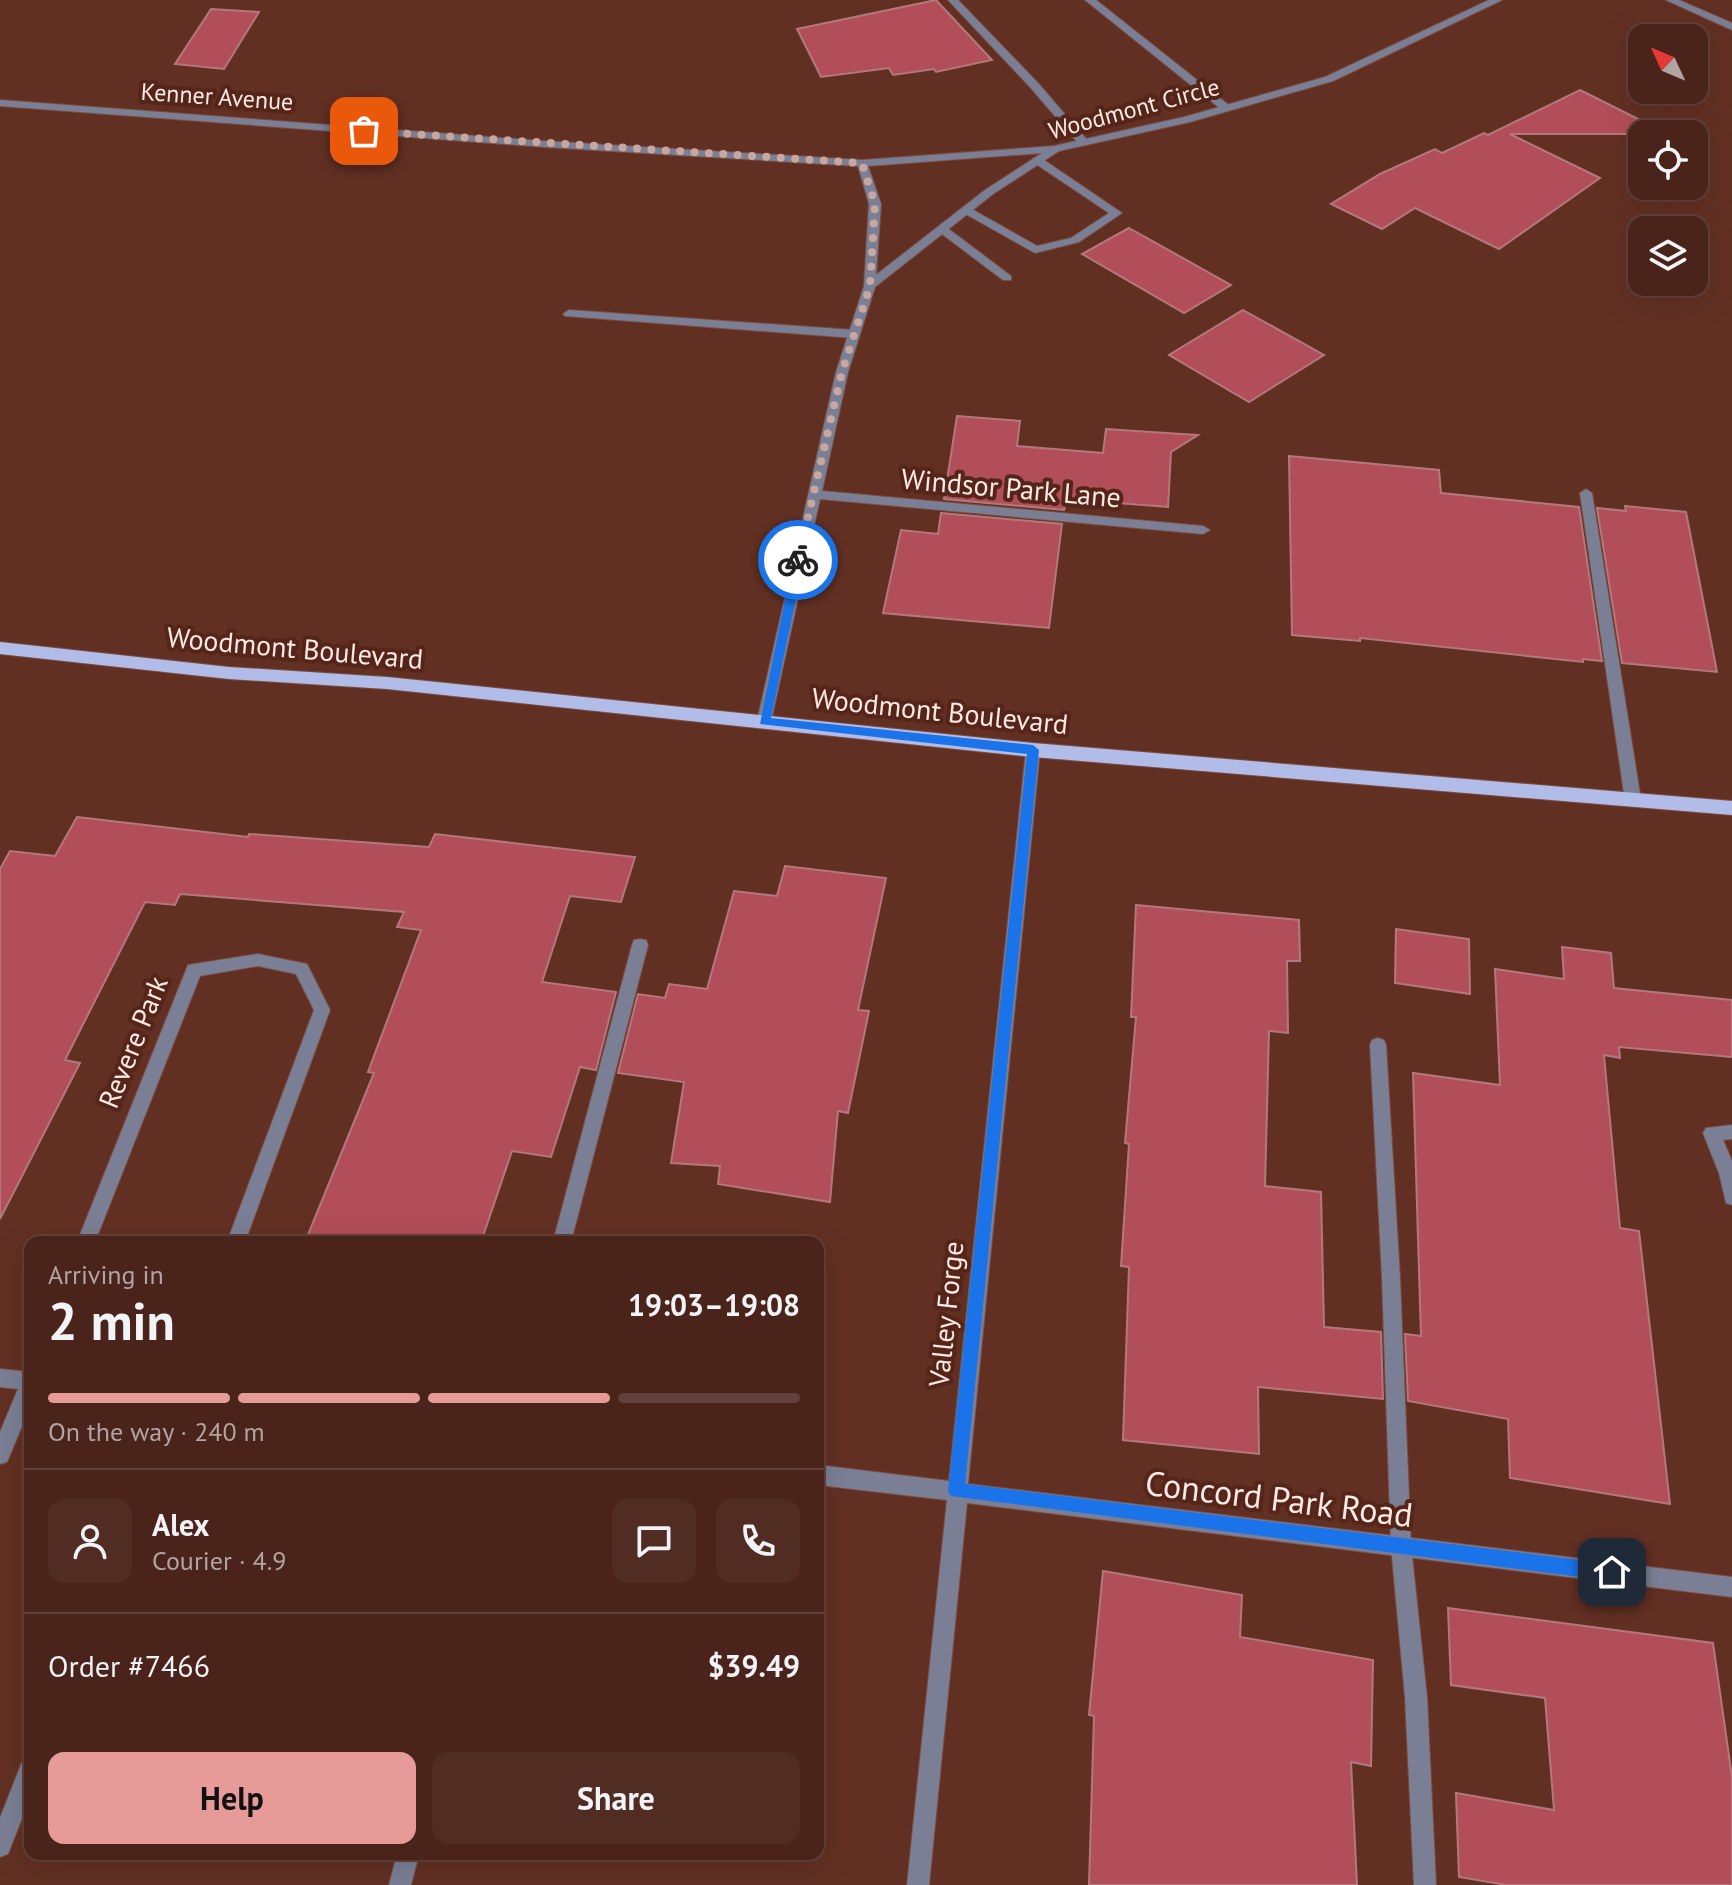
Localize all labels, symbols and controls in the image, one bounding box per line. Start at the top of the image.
north arrow [1628,24,1708,104]
map controls [1628,24,1708,296]
street label: Woodmont Circle [1045,71,1223,146]
street label: Kenner Avenue [140,76,294,117]
pin [330,97,398,165]
icon: bag [342,109,386,153]
button: locate [1628,120,1708,200]
button: layers [1628,216,1708,296]
street label: Windsor Park Lane [900,459,1122,516]
courier [758,520,838,600]
icon: bike [776,538,820,582]
street label: Woodmont Boulevard [165,618,425,677]
street label: Woodmont Boulevard [810,679,1070,742]
street label: Revere Park [89,970,176,1113]
street label: Valley Forge [919,1239,972,1390]
text: Arriving in [48,1258,164,1291]
text: 19:03–19:08 [628,1285,800,1324]
text: 2 min [48,1287,175,1354]
text: On the way · 240 m [48,1415,265,1448]
street label: Concord Park Road [1143,1460,1415,1536]
button: person [48,1499,132,1583]
button: chat [612,1499,696,1583]
button: phone [716,1499,800,1583]
text: Alex [152,1505,209,1544]
pin [1578,1538,1646,1606]
text: Courier · 4.9 [152,1544,286,1577]
icon: home [1590,1550,1634,1594]
text: Order #7466 [48,1646,210,1685]
text: $39.49 [708,1646,800,1685]
button: Help [48,1752,416,1844]
button: Share [432,1752,800,1844]

